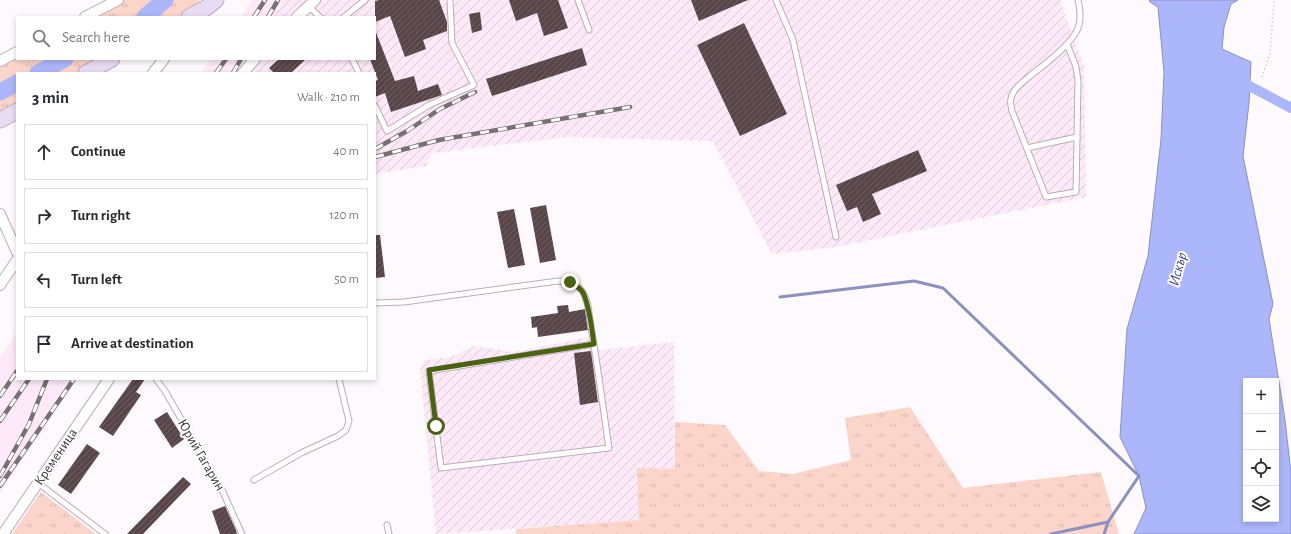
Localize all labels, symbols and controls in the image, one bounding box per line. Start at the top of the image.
search box [16,16,376,60]
icon: search [30,27,52,49]
text: Search here [62,30,130,45]
text: 3 min [32,89,69,106]
text: Walk · 210 m [297,91,360,104]
icon: ahead [33,141,55,163]
text: Continue [71,144,126,159]
text: 40 m [333,145,359,158]
icon: right [33,205,55,227]
text: Turn right [71,208,130,223]
text: 120 m [329,209,359,222]
water label: Искър [1166,250,1190,287]
icon: left [33,269,55,291]
text: Turn left [71,272,122,287]
text: 50 m [334,273,359,286]
route end [561,273,579,291]
icon: arrive [33,333,55,355]
text: Arrive at destination [71,336,194,351]
map controls [1243,378,1279,522]
button: + [1243,378,1279,414]
button: − [1243,414,1279,450]
street label: Юрий Гагарин [175,417,227,493]
route start [427,417,445,435]
street label: Кременица [32,426,80,488]
button: locate [1243,450,1279,486]
button: layers [1243,486,1279,522]

